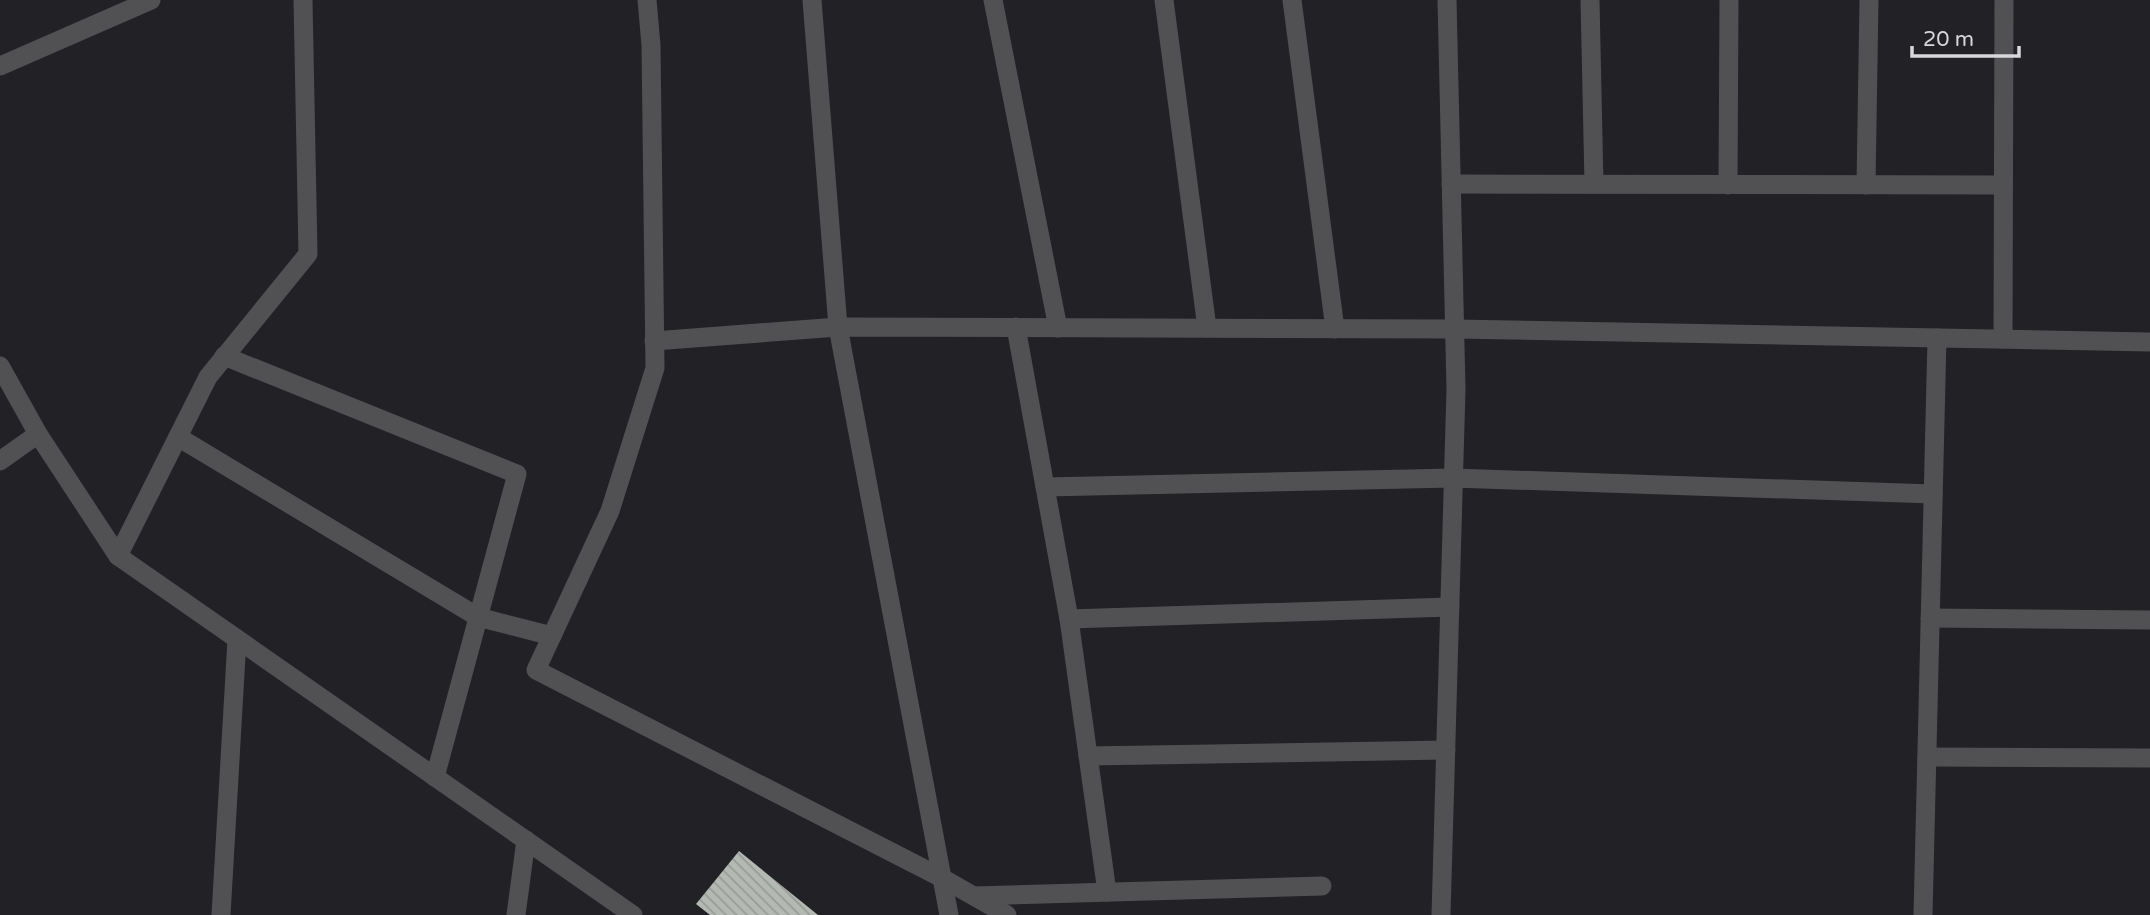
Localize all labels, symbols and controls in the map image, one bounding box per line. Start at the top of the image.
scale bar [1912,14,2019,58]
text: 20 m [1923,27,1974,52]

